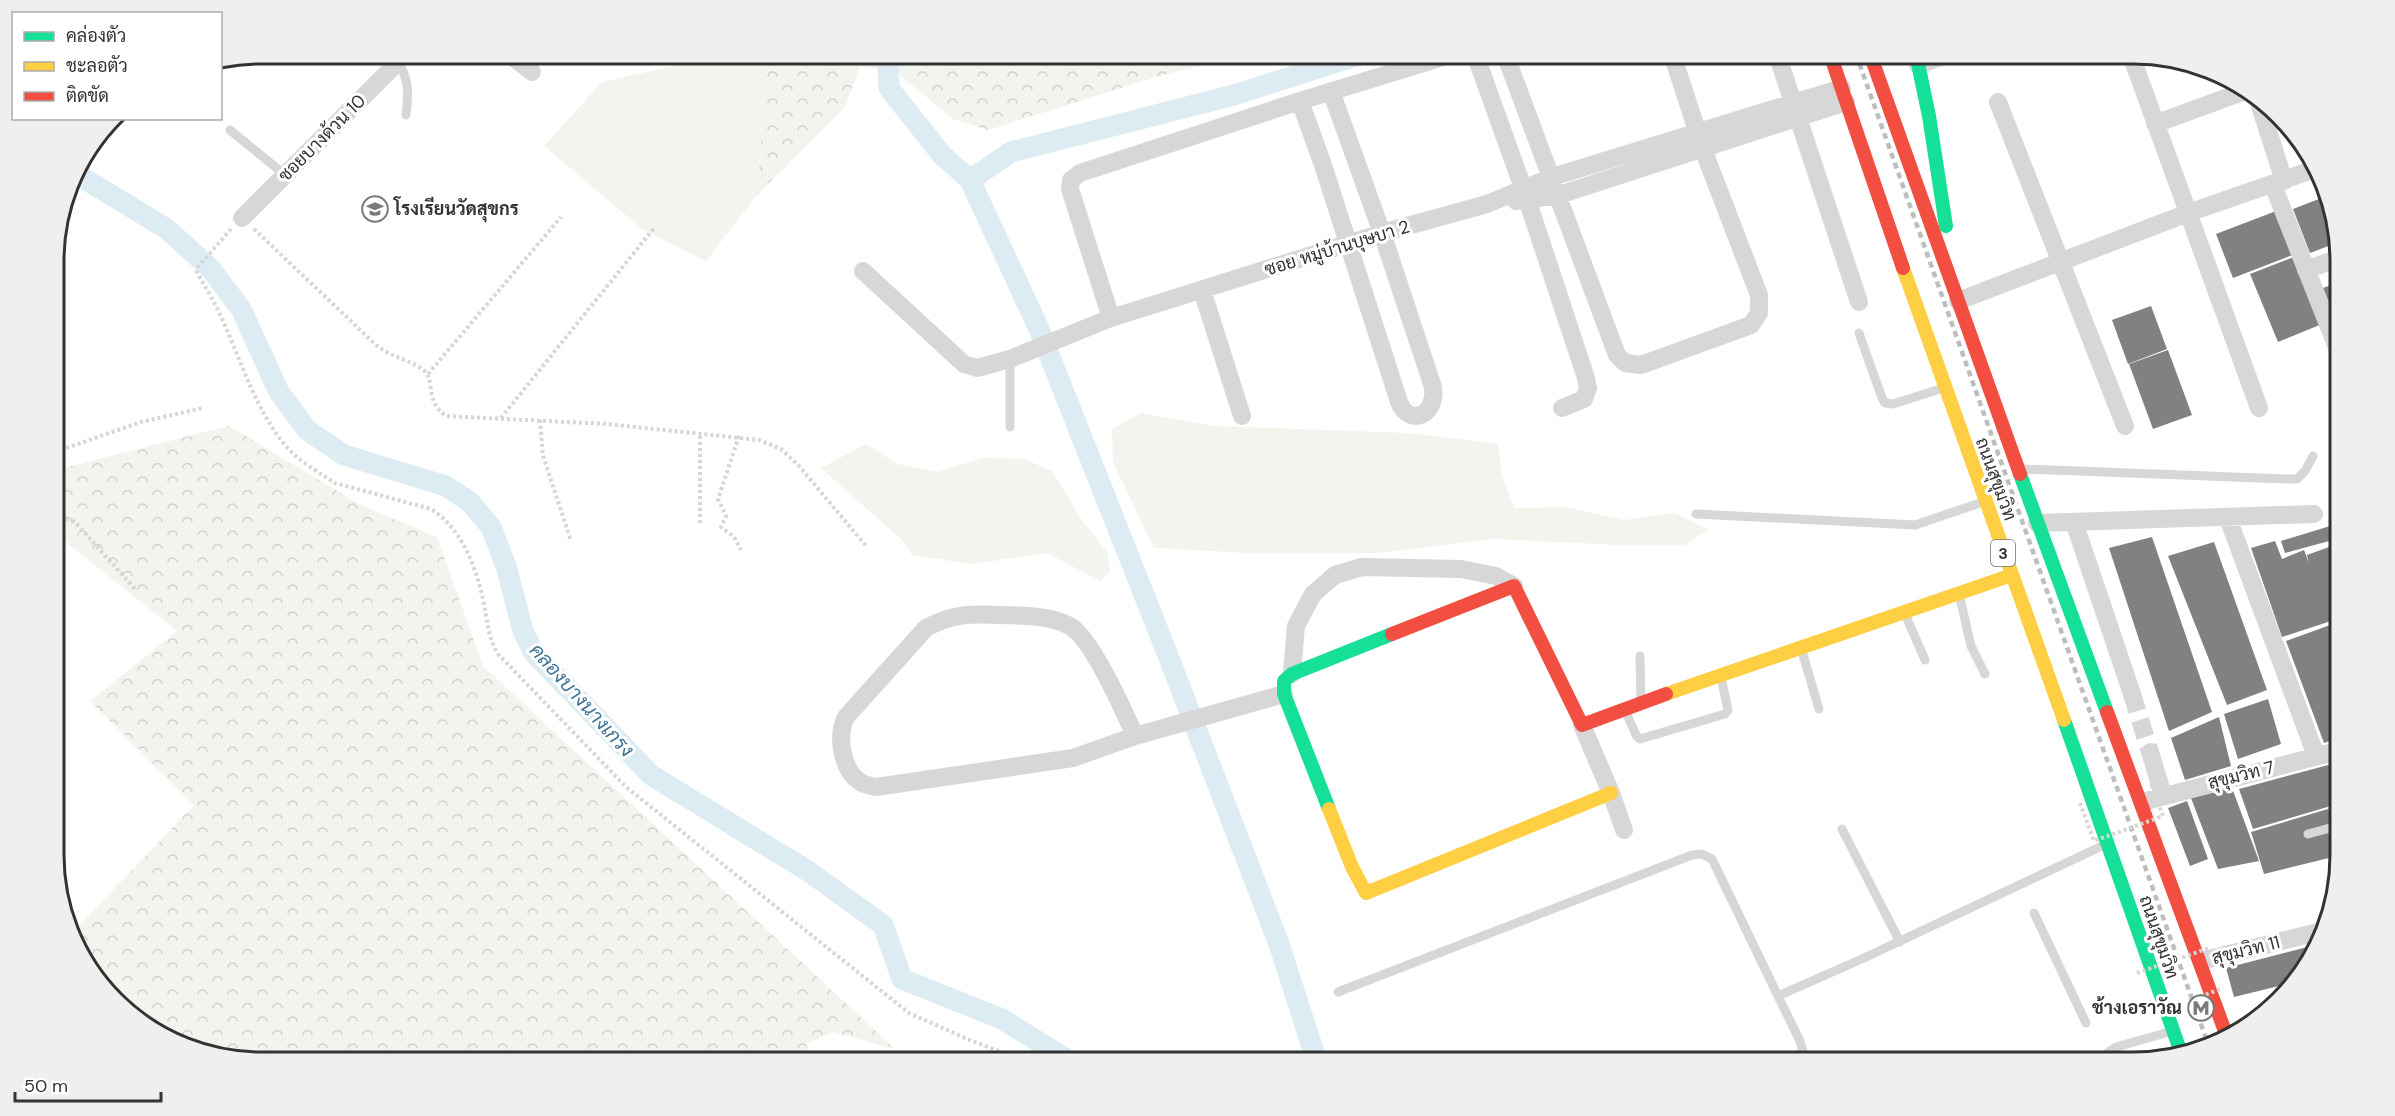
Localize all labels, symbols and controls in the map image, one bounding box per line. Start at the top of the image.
legend [12,12,222,120]
text: คล่องตัว [66,24,126,48]
text: ชะลอตัว [66,54,128,78]
text: ติดขัด [66,84,109,108]
street label: ซอยบางด้วน 10 [273,89,371,187]
school or university icon: โรงเรียนวัดสุขกร [360,194,390,224]
place label: โรงเรียนวัดสุขกร [393,196,519,223]
street label: ซอย หมู่บ้านบุษบา 2 [1262,215,1413,282]
street label: ถนนสุขุมวิท [1970,434,2022,524]
road number: 3 [1991,540,2015,566]
water label: คลองบางนางเกรง [524,638,640,762]
street label: สุขุมวิท 7 [2205,755,2277,795]
street label: ถนนสุขุมวิท [2134,892,2184,982]
street label: สุขุมวิท 11 [2210,930,2282,970]
metro station icon: ช้างเอราวัณ [2186,993,2216,1023]
place label: ช้างเอราวัณ [2092,996,2182,1020]
scale bar [15,1065,160,1103]
text: 50 m [24,1074,68,1098]

